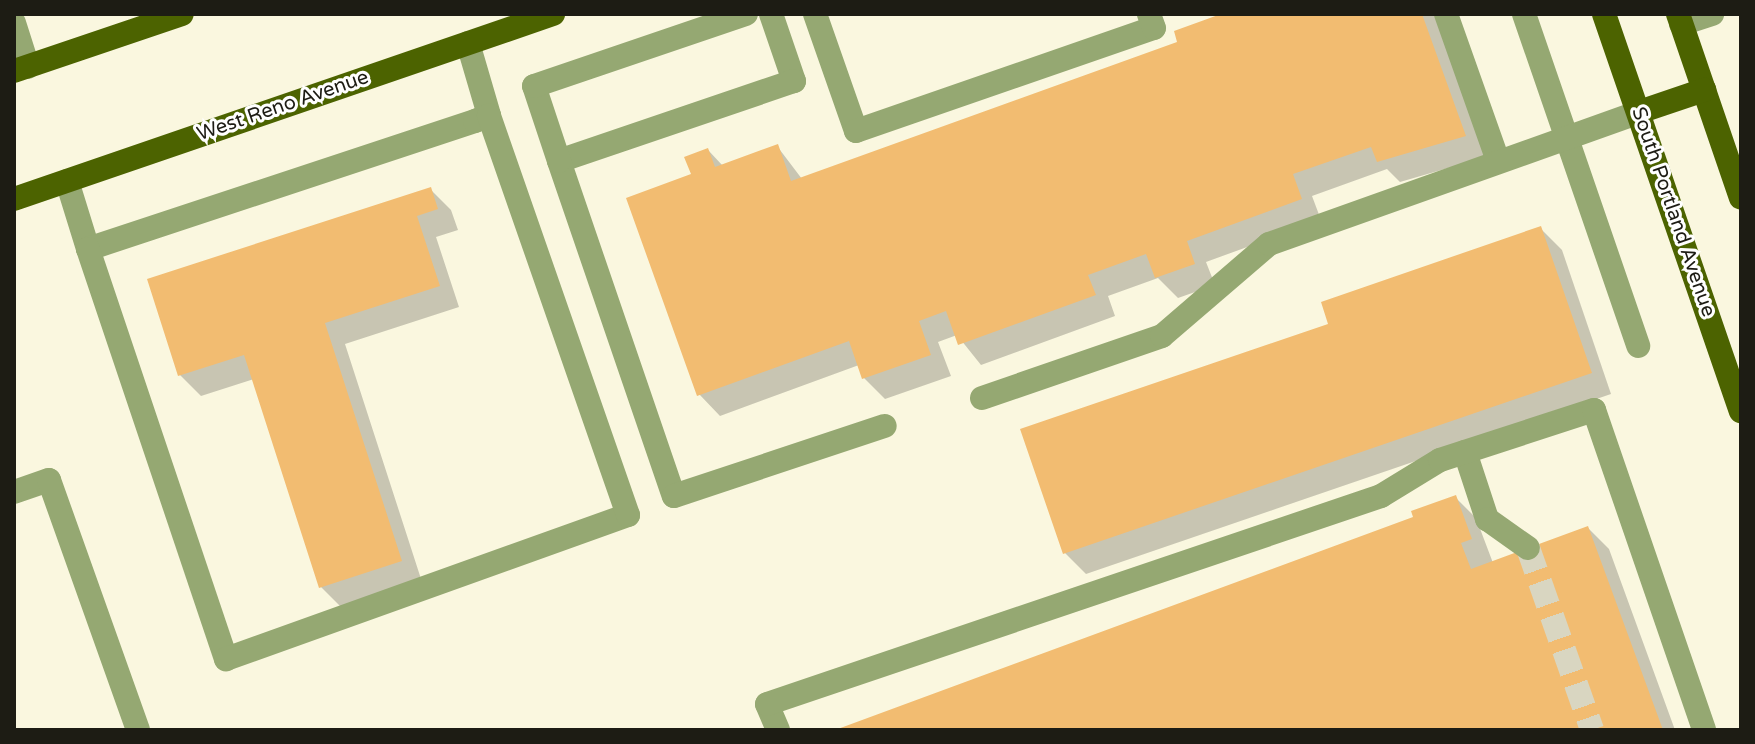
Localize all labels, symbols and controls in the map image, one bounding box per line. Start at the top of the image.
street label: West Reno Avenue [194,65,372,147]
street label: South Portland Avenue [1626,104,1720,320]

